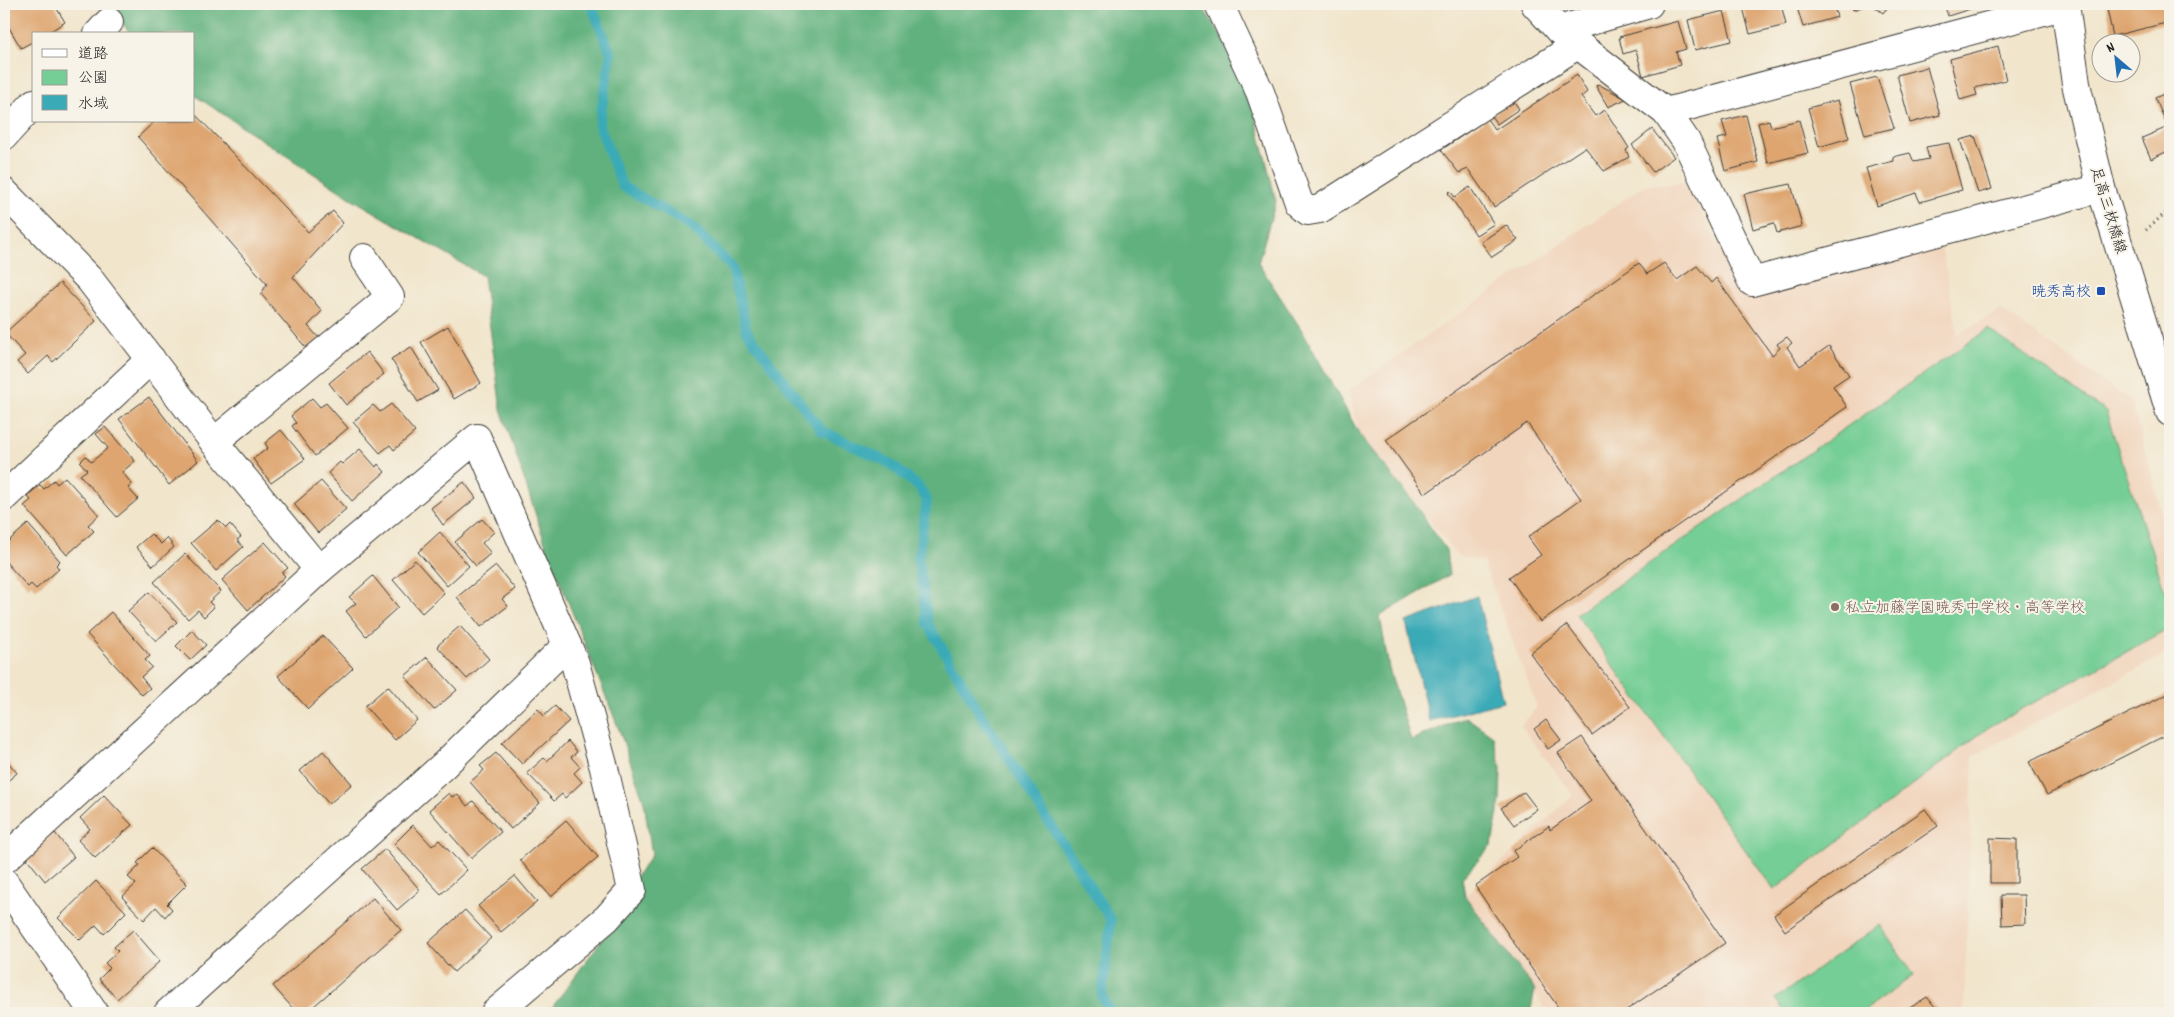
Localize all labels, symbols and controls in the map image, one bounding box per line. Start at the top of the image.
legend [32,32,195,122]
north arrow [2092,32,2142,82]
text: N [2103,38,2119,59]
text: 道路 [78,44,108,66]
text: 公園 [78,68,108,90]
text: 水域 [78,94,108,116]
street label: 足高三枚橋線 [2083,164,2131,257]
place label: 暁秀高校 [2031,282,2091,304]
marker: 暁秀高校 [2095,285,2107,297]
place label: 私立加藤学園暁秀中学校・高等学校 [1845,598,2085,620]
marker: 私立加藤学園暁秀中学校・高等学校 [1829,601,1841,613]

